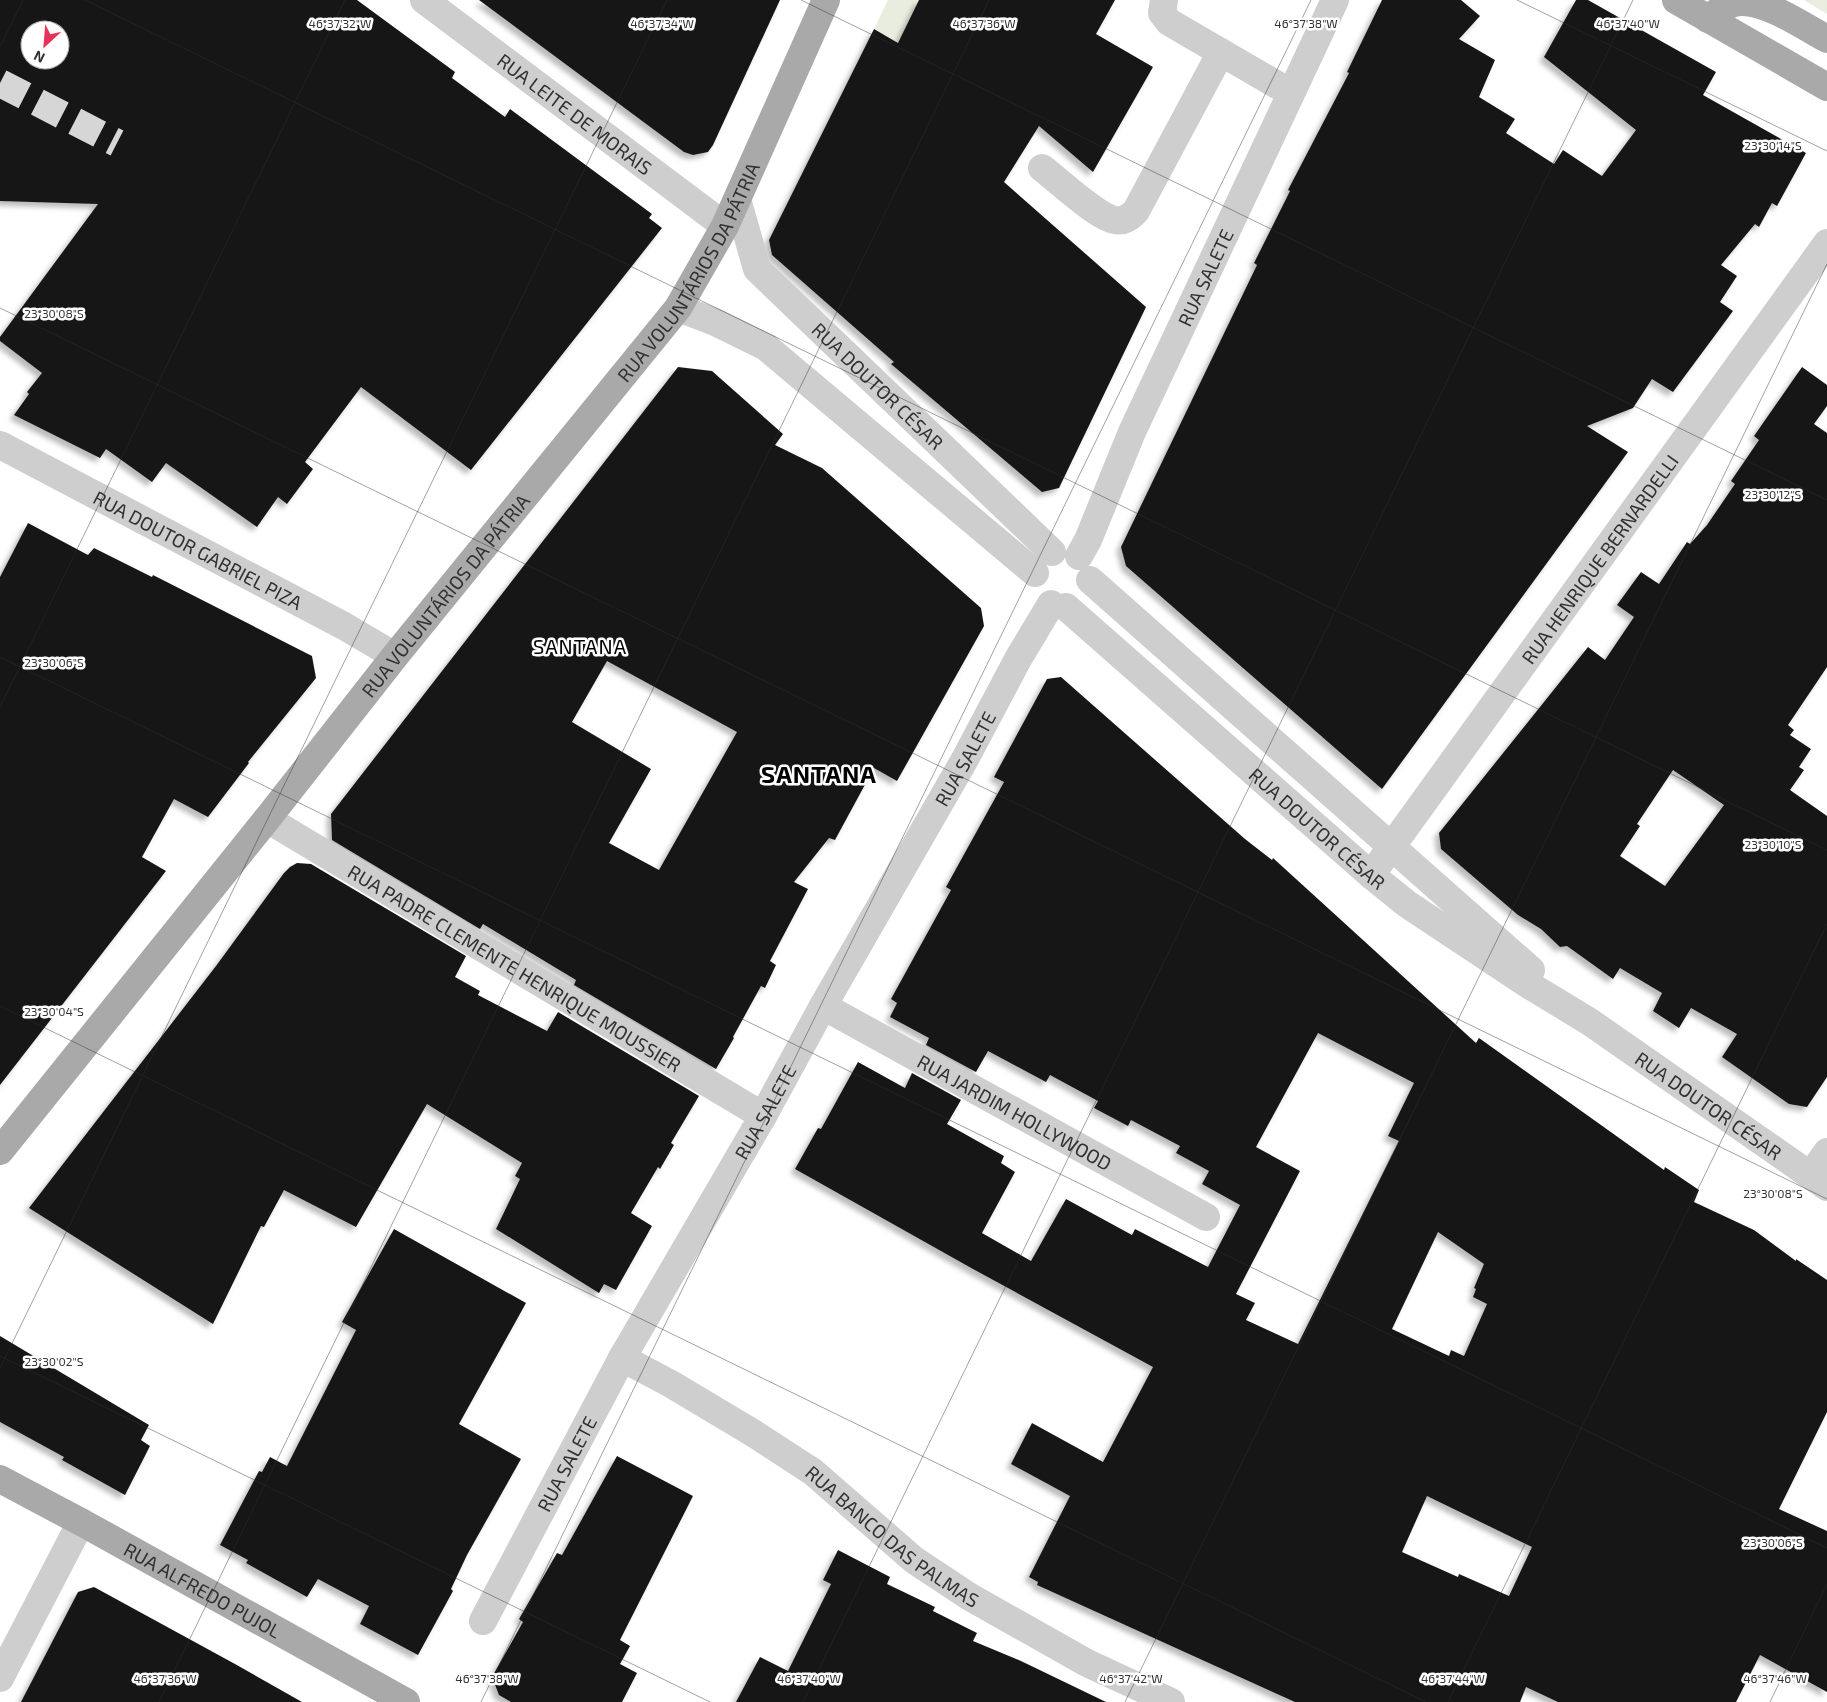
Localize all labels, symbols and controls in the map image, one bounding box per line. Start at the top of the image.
text: 46°37'32"W [309,16,371,30]
text: 46°37'34"W [630,16,694,30]
text: 46°37'36"W [952,16,1016,30]
text: 46°37'38"W [1274,16,1338,30]
text: 46°37'40"W [1596,16,1660,30]
north arrow [20,20,70,70]
text: N [31,47,47,67]
street label: RUA LEITE DE MORAIS [493,48,657,179]
text: 23°30'14"S [1744,138,1802,152]
street label: RUA VOLUNTÁRIOS DA PÁTRIA [612,158,764,386]
street label: RUA SALETE [1172,225,1237,329]
text: 23°30'08"S [24,306,84,320]
street label: RUA DOUTOR CÉSAR [808,317,949,454]
street label: RUA HENRIQUE BERNARDELLI [1516,450,1682,668]
street label: RUA DOUTOR GABRIEL PIZA [90,485,307,614]
text: 23°30'12"S [1745,487,1802,501]
street label: RUA VOLUNTÁRIOS DA PÁTRIA [356,489,534,701]
district label: SANTANA [533,634,627,658]
text: 23°30'06"S [24,655,84,669]
street label: RUA SALETE [929,707,1000,810]
district label: SANTANA [761,759,877,788]
street label: RUA DOUTOR CÉSAR [1245,762,1390,894]
text: 23°30'10"S [1744,837,1802,851]
street label: RUA PADRE CLEMENTE HENRIQUE MOUSSIER [344,859,686,1076]
text: 23°30'04"S [24,1004,84,1018]
street label: RUA DOUTOR CÉSAR [1631,1046,1787,1164]
street label: RUA JARDIM HOLLYWOOD [914,1049,1116,1174]
street label: RUA SALETE [729,1061,800,1163]
text: 23°30'08"S [1743,1186,1803,1200]
text: 23°30'02"S [24,1354,84,1368]
street label: RUA SALETE [532,1412,601,1515]
street label: RUA BANCO DAS PALMAS [802,1460,983,1611]
text: 23°30'06"S [1743,1535,1803,1549]
street label: RUA ALFREDO PUJOL [120,1537,286,1642]
text: 46°37'36"W [133,1671,197,1685]
text: 46°37'38"W [455,1671,519,1685]
text: 46°37'40"W [777,1671,841,1685]
text: 46°37'42"W [1099,1671,1163,1685]
text: 46°37'44"W [1421,1671,1485,1685]
text: 46°37'46"W [1743,1671,1807,1685]

